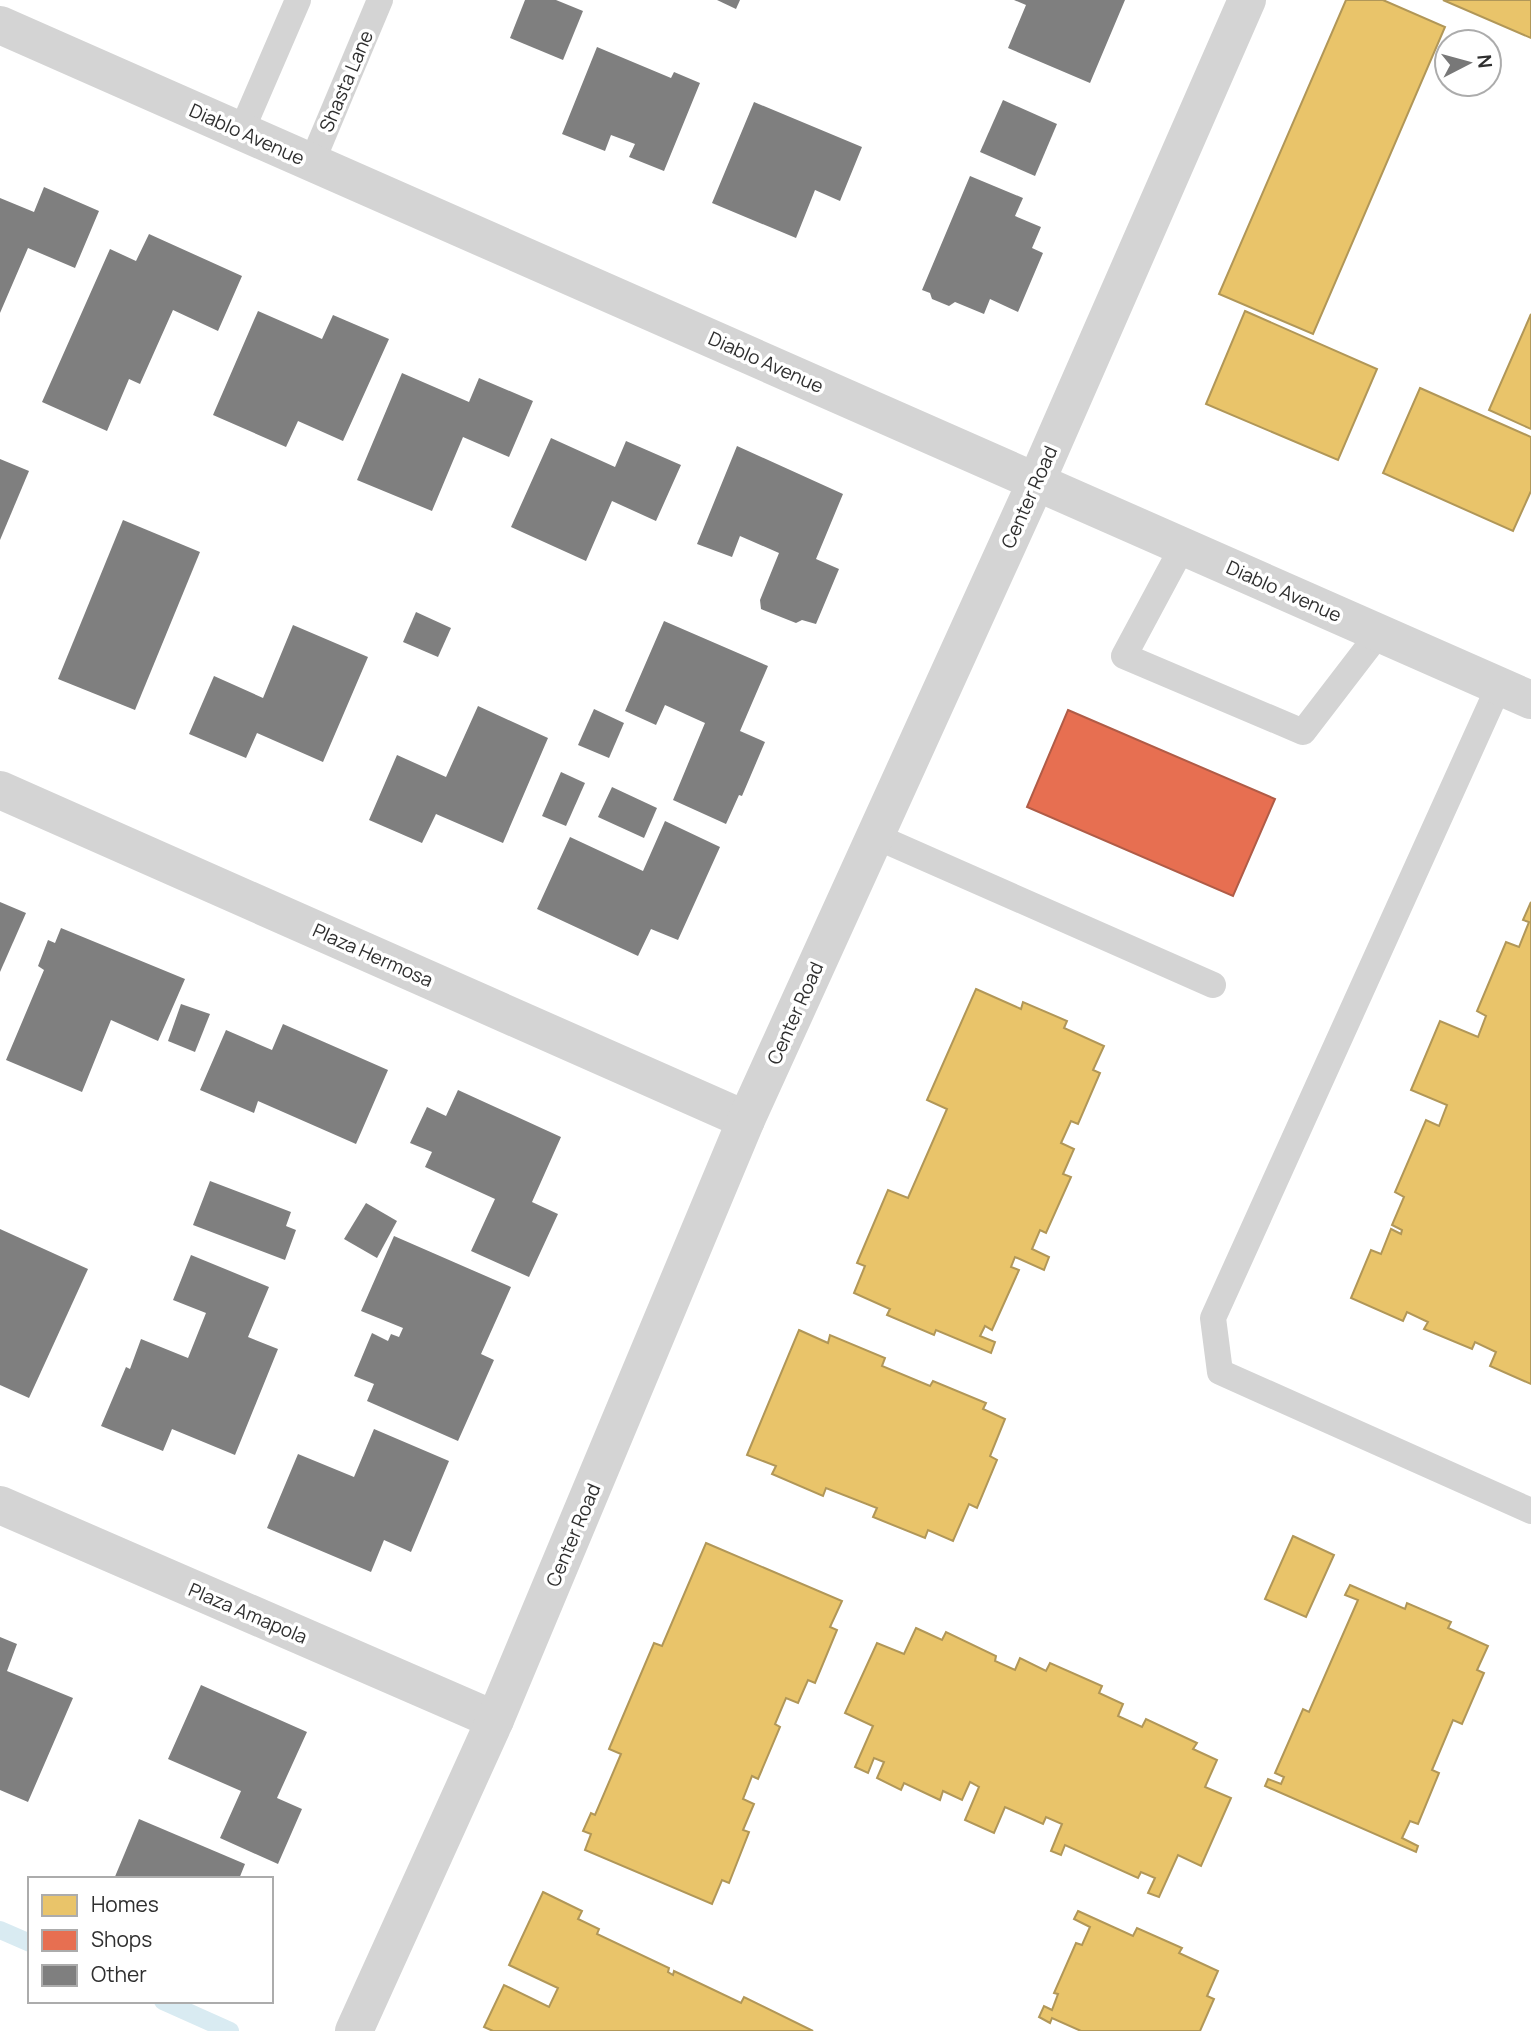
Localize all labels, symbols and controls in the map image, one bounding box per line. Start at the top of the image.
street label: Shasta Lane [313,26,379,136]
north arrow [1433,28,1503,98]
text: N [1471,53,1499,69]
street label: Diablo Avenue [185,97,309,171]
street label: Diablo Avenue [704,325,828,399]
street label: Center Road [995,442,1063,552]
street label: Diablo Avenue [1222,554,1346,628]
street label: Plaza Hermosa [309,917,437,993]
street label: Center Road [761,958,829,1068]
street label: Center Road [540,1479,606,1591]
street label: Plaza Amapola [185,1576,311,1650]
legend [28,1877,273,2003]
text: Homes [91,1890,159,1918]
text: Shops [91,1925,152,1953]
text: Other [91,1960,147,1988]

